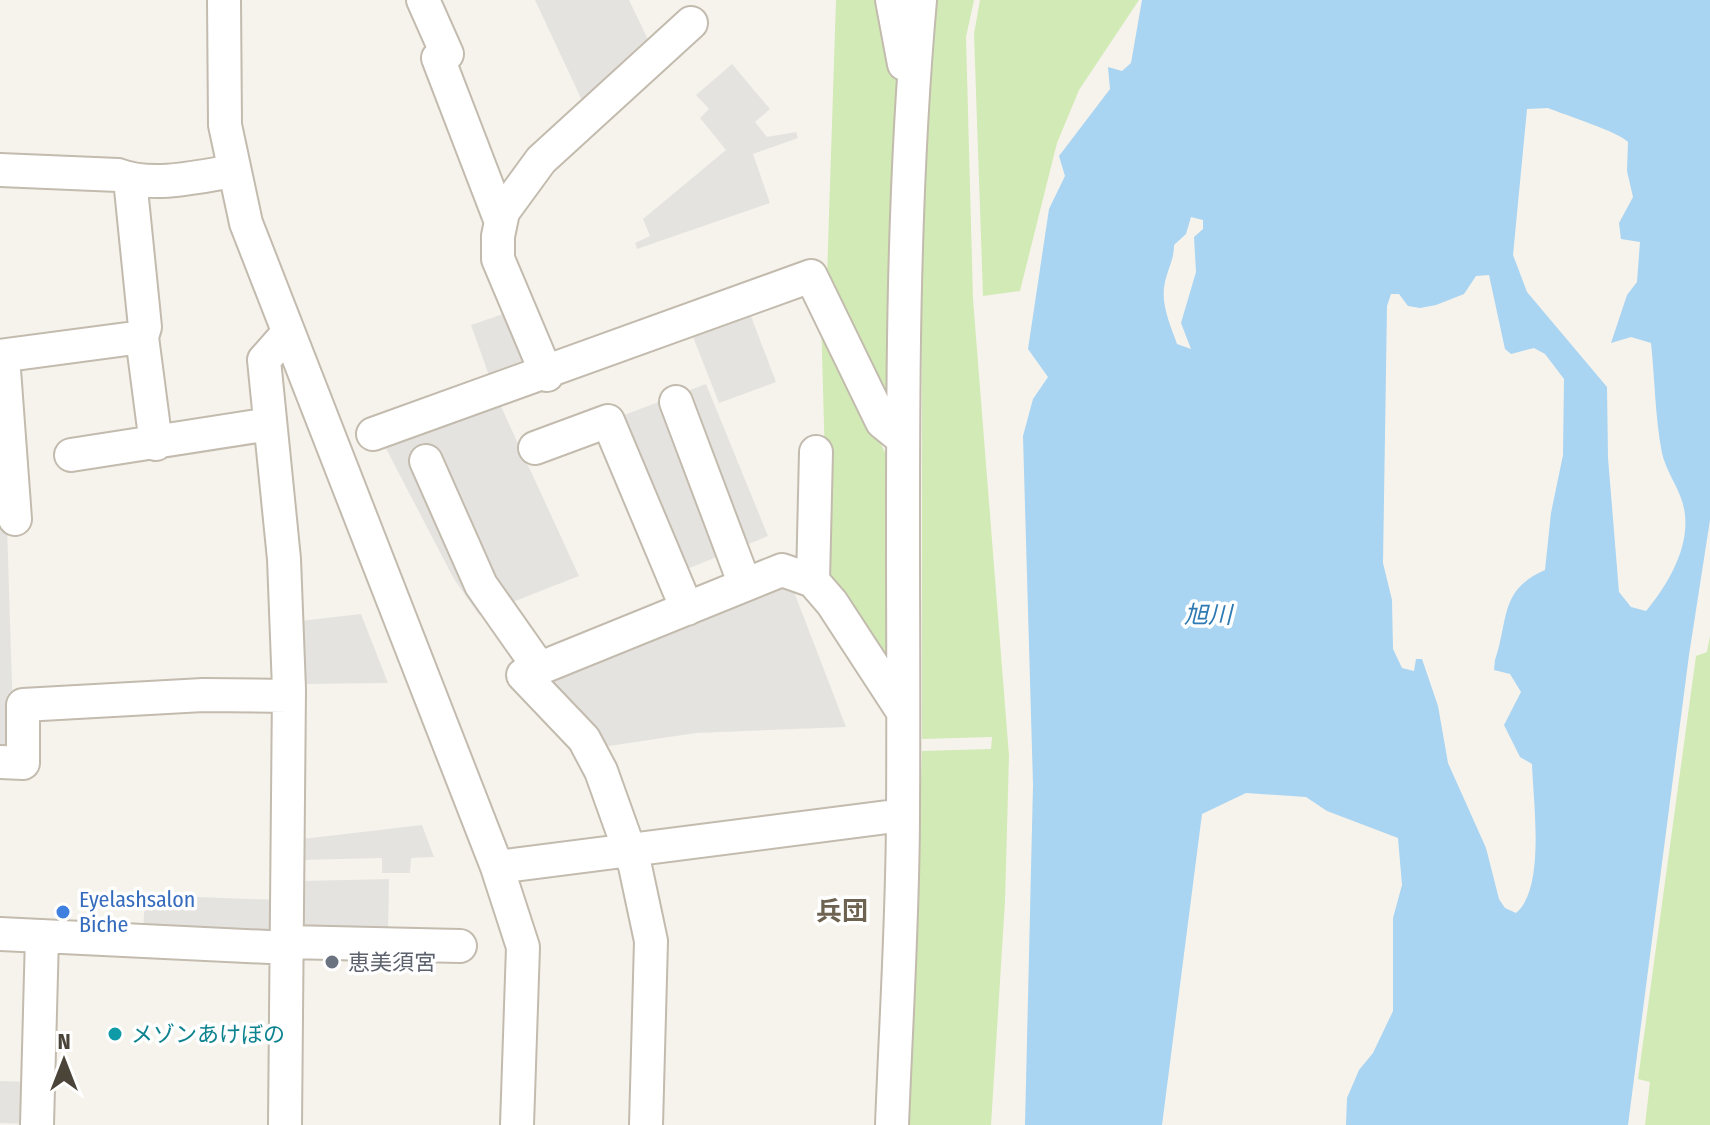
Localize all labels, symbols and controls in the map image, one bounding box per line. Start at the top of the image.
water label: 旭川 [1184,601,1235,629]
place label: Eyelashsalon Biche [79,886,195,938]
district label: 兵団 [816,896,868,927]
marker: Eyelashsalon Biche [54,903,72,921]
place label: 恵美須宮 [348,949,436,976]
marker: 恵美須宮 [323,953,341,971]
north arrow [24,1021,104,1101]
place label: メゾンあけぼの [131,1021,285,1048]
marker: メゾンあけぼの [106,1025,124,1043]
text: N [57,1028,71,1055]

